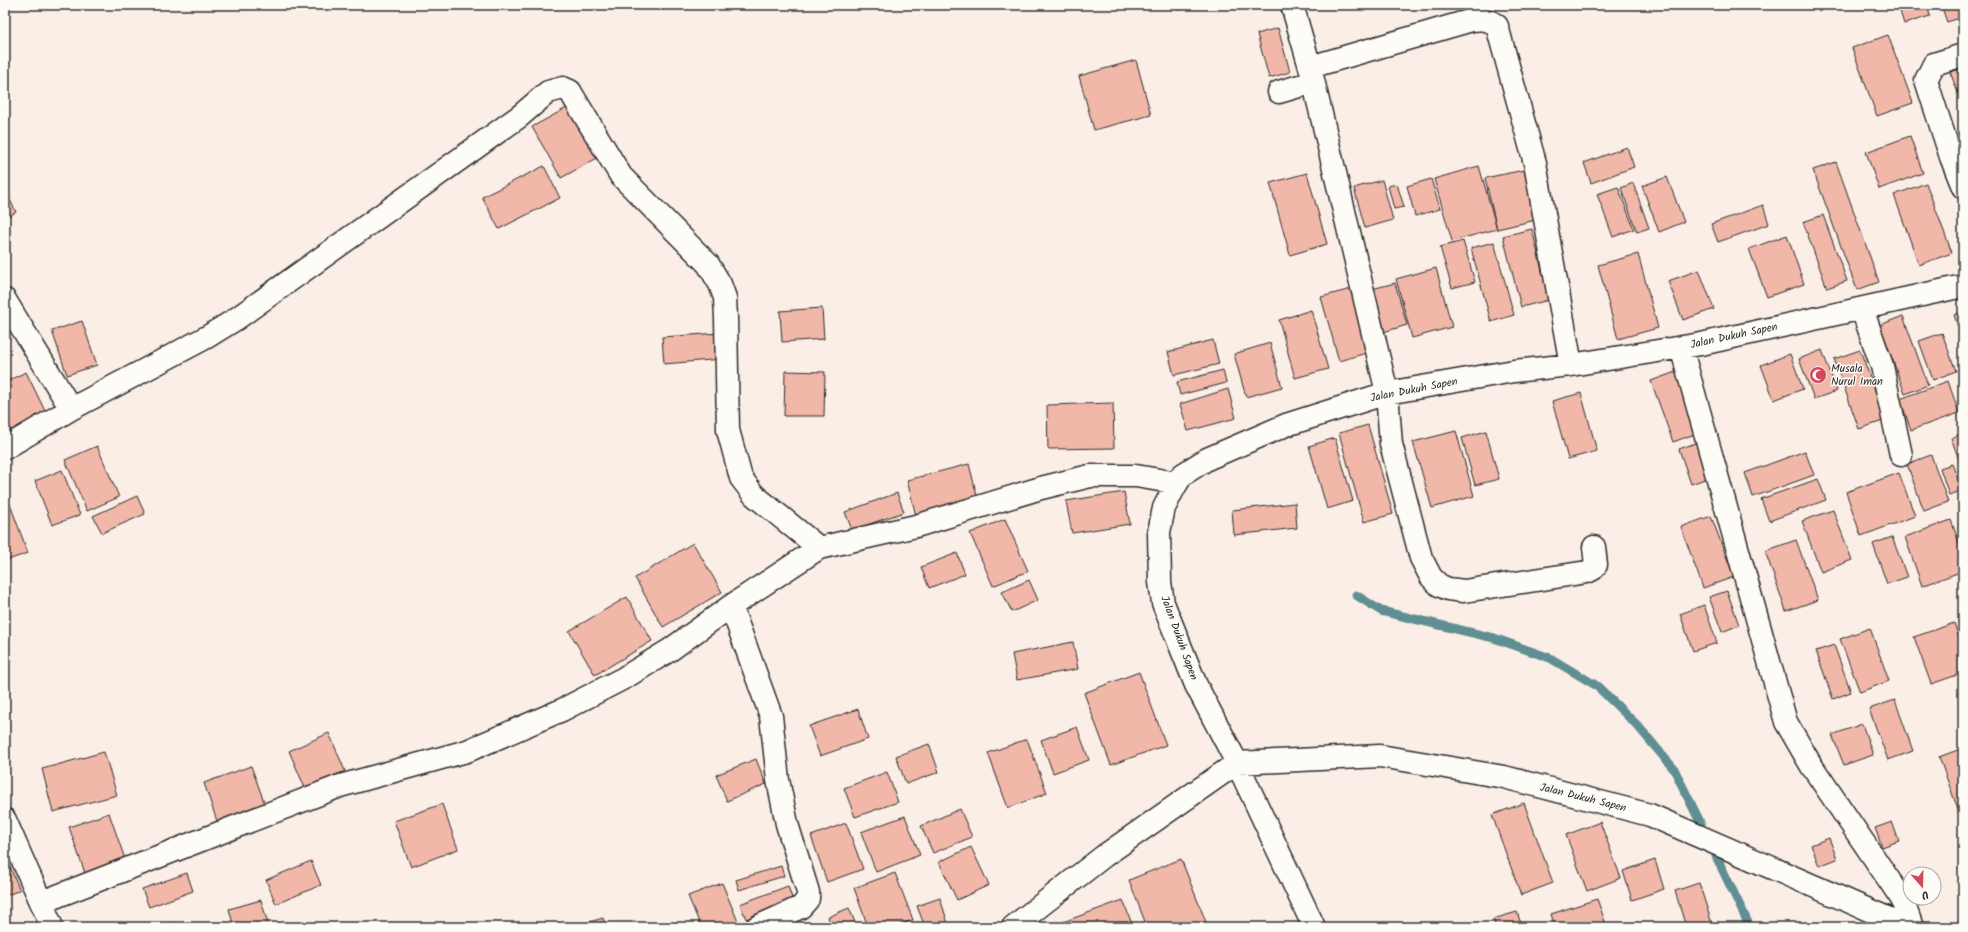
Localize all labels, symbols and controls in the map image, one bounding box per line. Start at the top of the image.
street label: Jalan Dukuh Sapen [1689,318,1779,354]
place label: Musala Nurul Iman [1831,360,1883,391]
mosque icon: Musala Nurul Iman [1808,365,1828,385]
street label: Jalan Dukuh Sapen [1369,373,1459,407]
street label: Jalan Dukuh Sapen [1155,593,1203,683]
street label: Jalan Dukuh Sapen [1538,779,1628,817]
north arrow [1902,866,1942,906]
text: U [1918,885,1931,904]

